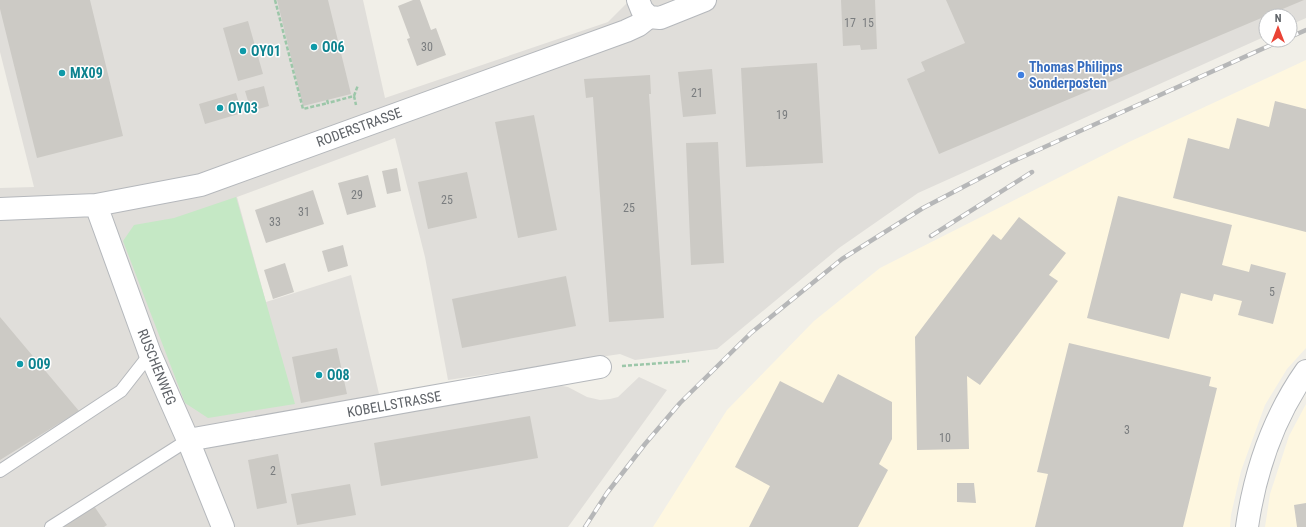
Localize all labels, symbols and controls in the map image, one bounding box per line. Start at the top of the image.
north arrow [1258,8,1298,48]
text: N [1275,12,1282,25]
house number: 17 [844,16,856,30]
house number: 15 [862,16,874,30]
place label: O06 [322,39,345,55]
house number: 30 [421,40,433,54]
marker: O06 [309,42,319,52]
place label: OY01 [251,43,281,59]
marker: OY01 [238,46,248,56]
place label: Thomas Philipps Sonderposten [1029,59,1123,91]
place label: MX09 [70,65,103,81]
marker: MX09 [57,68,67,78]
marker: Thomas Philipps Sonderposten [1016,70,1026,80]
house number: 21 [691,86,703,100]
place label: OY03 [228,100,258,116]
marker: OY03 [215,103,225,113]
street label: RODERSTRASSE [314,104,404,150]
house number: 19 [776,108,788,122]
house number: 29 [351,188,363,202]
house number: 25 [441,193,453,207]
house number: 25 [623,201,635,215]
house number: 31 [298,205,310,219]
house number: 33 [269,215,281,229]
house number: 5 [1269,285,1275,299]
street label: RUSCHENWEG [134,327,180,407]
place label: O09 [28,356,51,372]
marker: O09 [15,359,25,369]
place label: O08 [327,367,350,383]
marker: O08 [314,370,324,380]
street label: KOBELLSTRASSE [346,388,442,420]
house number: 3 [1124,423,1130,437]
house number: 10 [939,431,951,445]
house number: 2 [270,464,276,478]

